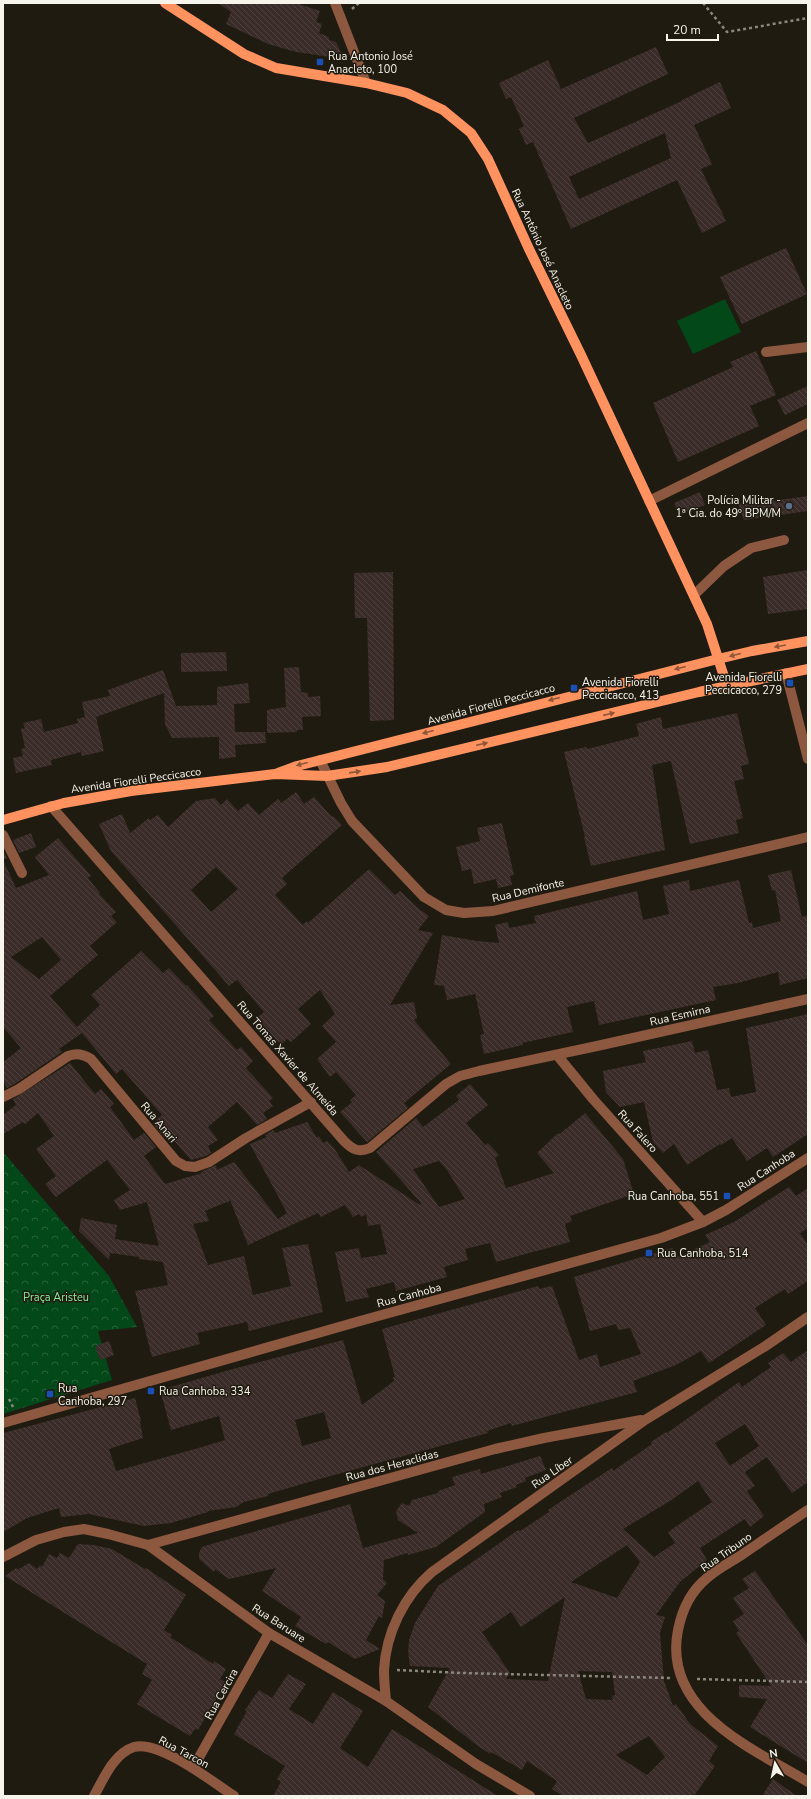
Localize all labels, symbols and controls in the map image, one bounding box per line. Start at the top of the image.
scale bar [667,16,718,42]
text: 20 m [673,22,701,38]
place label: Rua Antonio José Anacleto, 100 [328,49,413,77]
marker: Rua Antonio José Anacleto, 100 [315,57,325,67]
street label: Rua Antônio José Anacleto [508,186,577,312]
place label: Polícia Militar - 1ª Cia. do 49º BPM/M [675,493,781,521]
marker: Polícia Militar - 1ª Cia. do 49º BPM/M [784,501,794,511]
one-way arrow [774,643,786,649]
one-way arrow [729,652,741,658]
one-way arrow [674,665,686,671]
place label: Avenida Fiorelli Peccicacco, 279 [705,670,782,698]
place label: Avenida Fiorelli Peccicacco, 413 [582,675,659,703]
marker: Avenida Fiorelli Peccicacco, 279 [785,678,795,688]
street label: Avenida Fiorelli Peccicacco [426,680,557,729]
marker: Avenida Fiorelli Peccicacco, 413 [569,683,579,693]
one-way arrow [548,697,560,703]
one-way arrow [602,711,615,717]
one-way arrow [422,730,435,736]
one-way arrow [476,741,488,747]
one-way arrow [296,762,309,768]
street label: Avenida Fiorelli Peccicacco [70,764,202,797]
one-way arrow [349,769,361,775]
street label: Rua Demifonte [491,875,566,906]
street label: Rua Tomas Xavier de Almeida [234,998,342,1119]
street label: Rua Esmirna [648,1001,712,1030]
street label: Rua Anari [137,1099,180,1146]
street label: Rua Falero [614,1107,661,1156]
street label: Rua Canhoba [734,1146,798,1195]
place label: Rua Canhoba, 551 [628,1189,719,1204]
marker: Rua Canhoba, 551 [722,1191,732,1201]
place label: Rua Canhoba, 514 [657,1246,749,1261]
marker: Rua Canhoba, 514 [644,1248,654,1258]
street label: Rua Canhoba [375,1280,443,1311]
park label: Praça Aristeu [23,1290,89,1305]
place label: Rua Canhoba, 297 [58,1381,127,1409]
place label: Rua Canhoba, 334 [159,1384,251,1399]
marker: Rua Canhoba, 334 [146,1386,156,1396]
marker: Rua Canhoba, 297 [45,1389,55,1399]
street label: Rua dos Heraclidas [344,1446,440,1485]
street label: Rua Líber [529,1453,576,1492]
street label: Rua Tribuno [698,1529,755,1576]
street label: Rua Baruare [249,1600,309,1646]
street label: Rua Cercira [201,1666,242,1722]
street label: Rua Tarcon [156,1733,212,1772]
north arrow [755,1743,795,1783]
text: N [768,1746,779,1762]

